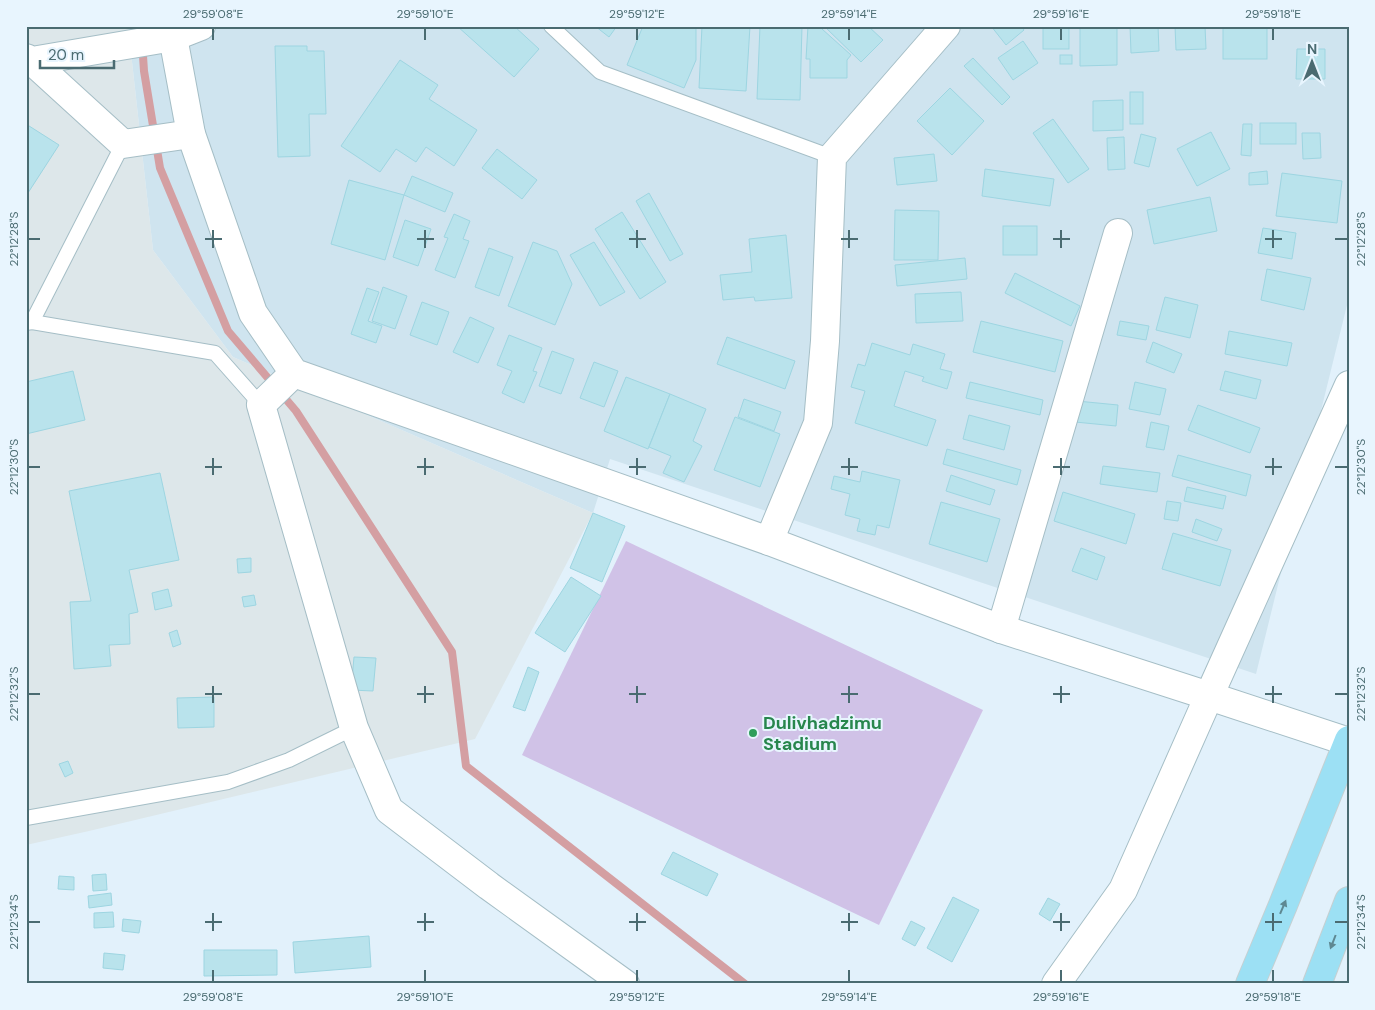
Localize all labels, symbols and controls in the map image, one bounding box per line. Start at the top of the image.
text: 29°59'08"E [183,6,244,22]
text: 29°59'10"E [396,6,454,22]
text: 29°59'12"E [609,6,665,22]
text: 29°59'14"E [821,6,877,22]
text: 29°59'16"E [1033,6,1089,22]
text: 29°59'18"E [1245,6,1301,22]
scale bar [40,38,114,70]
north arrow [1288,38,1338,88]
text: N [1307,40,1317,58]
text: 20 m [48,45,84,65]
text: 22°12'28"S [6,211,22,266]
text: 22°12'28"S [1353,211,1369,266]
text: 22°12'30"S [6,439,22,495]
text: 22°12'30"S [1353,439,1369,495]
text: 22°12'32"S [6,666,22,721]
text: 22°12'32"S [1353,666,1369,721]
place label: Dulivhadzimu Stadium [763,711,882,756]
marker: Dulivhadzimu Stadium [747,727,759,739]
text: 22°12'34"S [6,894,22,950]
text: 22°12'34"S [1353,894,1369,950]
one-way arrow [1279,900,1287,914]
one-way arrow [1329,935,1336,950]
text: 29°59'08"E [183,989,244,1005]
text: 29°59'10"E [396,989,454,1005]
text: 29°59'12"E [609,989,665,1005]
text: 29°59'14"E [821,989,877,1005]
text: 29°59'16"E [1033,989,1089,1005]
text: 29°59'18"E [1245,989,1301,1005]

